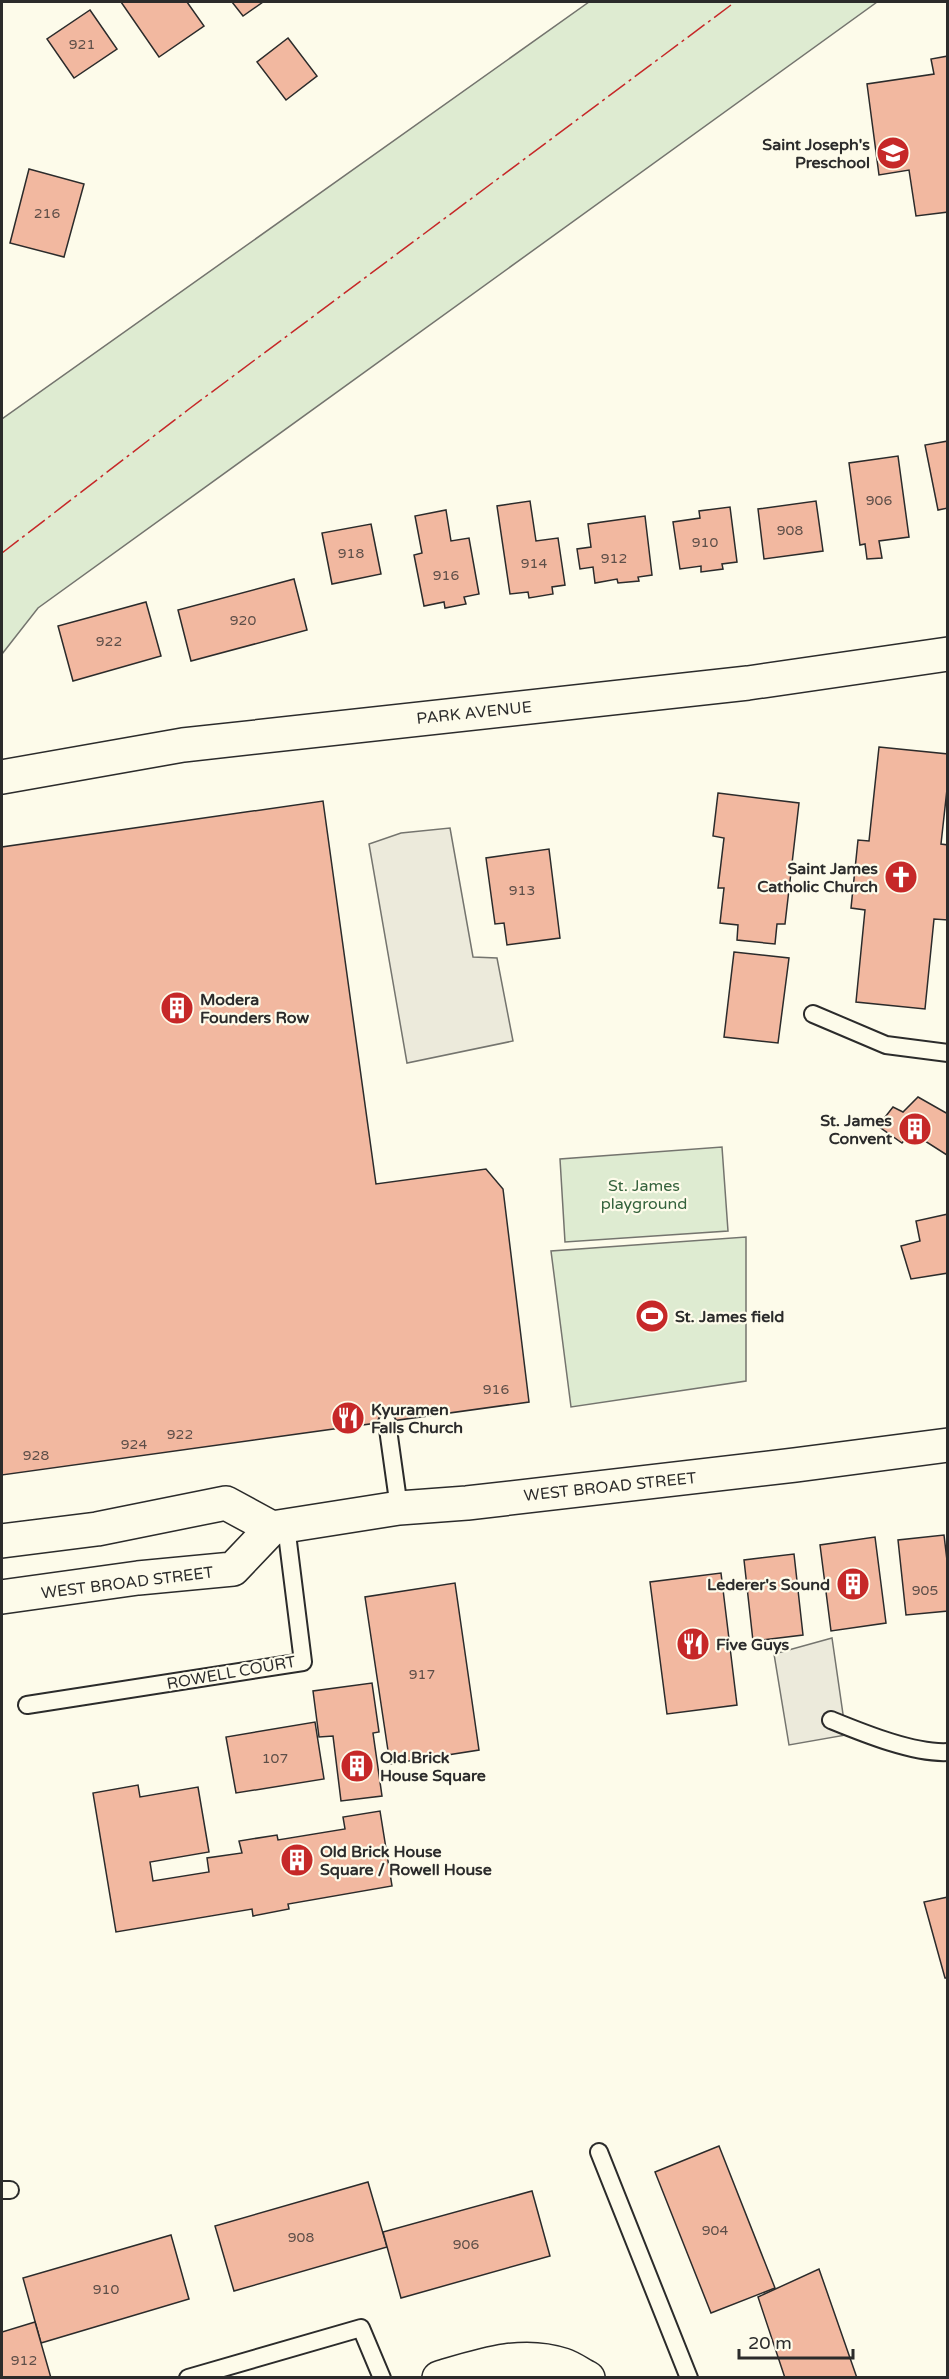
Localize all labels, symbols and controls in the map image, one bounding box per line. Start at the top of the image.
house number: 921 [69,36,95,53]
place label: Saint Joseph's Preschool [762,135,870,173]
school or university icon: Saint Joseph's Preschool [875,135,911,171]
house number: 216 [34,205,60,222]
house number: 906 [866,492,892,509]
house number: 908 [777,522,803,539]
house number: 910 [692,534,718,551]
house number: 918 [338,545,364,562]
house number: 912 [601,550,627,567]
house number: 914 [521,555,547,572]
house number: 916 [433,567,459,584]
house number: 920 [230,612,256,629]
house number: 922 [96,633,122,650]
street label: PARK AVENUE [415,697,533,729]
place label: Saint James Catholic Church [757,859,878,897]
church icon: Saint James Catholic Church [883,859,919,895]
house number: 913 [509,882,535,899]
building icon: Modera Founders Row [159,990,195,1026]
place label: Modera Founders Row [200,990,309,1028]
place label: St. James Convent [820,1111,893,1149]
building icon: St. James Convent [897,1111,933,1147]
park label: St. James playground [601,1176,687,1214]
sports icon: St. James field [634,1298,670,1334]
place label: St. James field [675,1307,784,1327]
house number: 916 [483,1381,509,1398]
restaurant icon: Kyuramen Falls Church [330,1400,366,1436]
place label: Kyuramen Falls Church [371,1400,463,1438]
house number: 922 [167,1426,193,1443]
house number: 924 [121,1436,147,1453]
house number: 928 [23,1447,49,1464]
street label: WEST BROAD STREET [523,1468,698,1506]
street label: WEST BROAD STREET [40,1562,215,1603]
building icon: Lederer's Sound [835,1566,871,1602]
place label: Lederer's Sound [707,1575,830,1595]
house number: 905 [912,1582,938,1599]
restaurant icon: Five Guys [675,1626,711,1662]
place label: Five Guys [716,1635,790,1655]
street label: ROWELL COURT [165,1652,297,1694]
house number: 917 [409,1666,435,1683]
building icon: Old Brick House Square [339,1748,375,1784]
place label: Old Brick House Square [380,1748,486,1786]
house number: 107 [262,1750,288,1767]
building icon: Old Brick House Square / Rowell House [279,1842,315,1878]
place label: Old Brick House Square / Rowell House [320,1842,492,1880]
house number: 904 [702,2222,728,2239]
house number: 908 [288,2229,314,2246]
house number: 906 [453,2236,479,2253]
house number: 910 [93,2281,119,2298]
scale bar [739,2322,853,2360]
text: 20 m [748,2332,792,2354]
house number: 912 [11,2352,37,2369]

